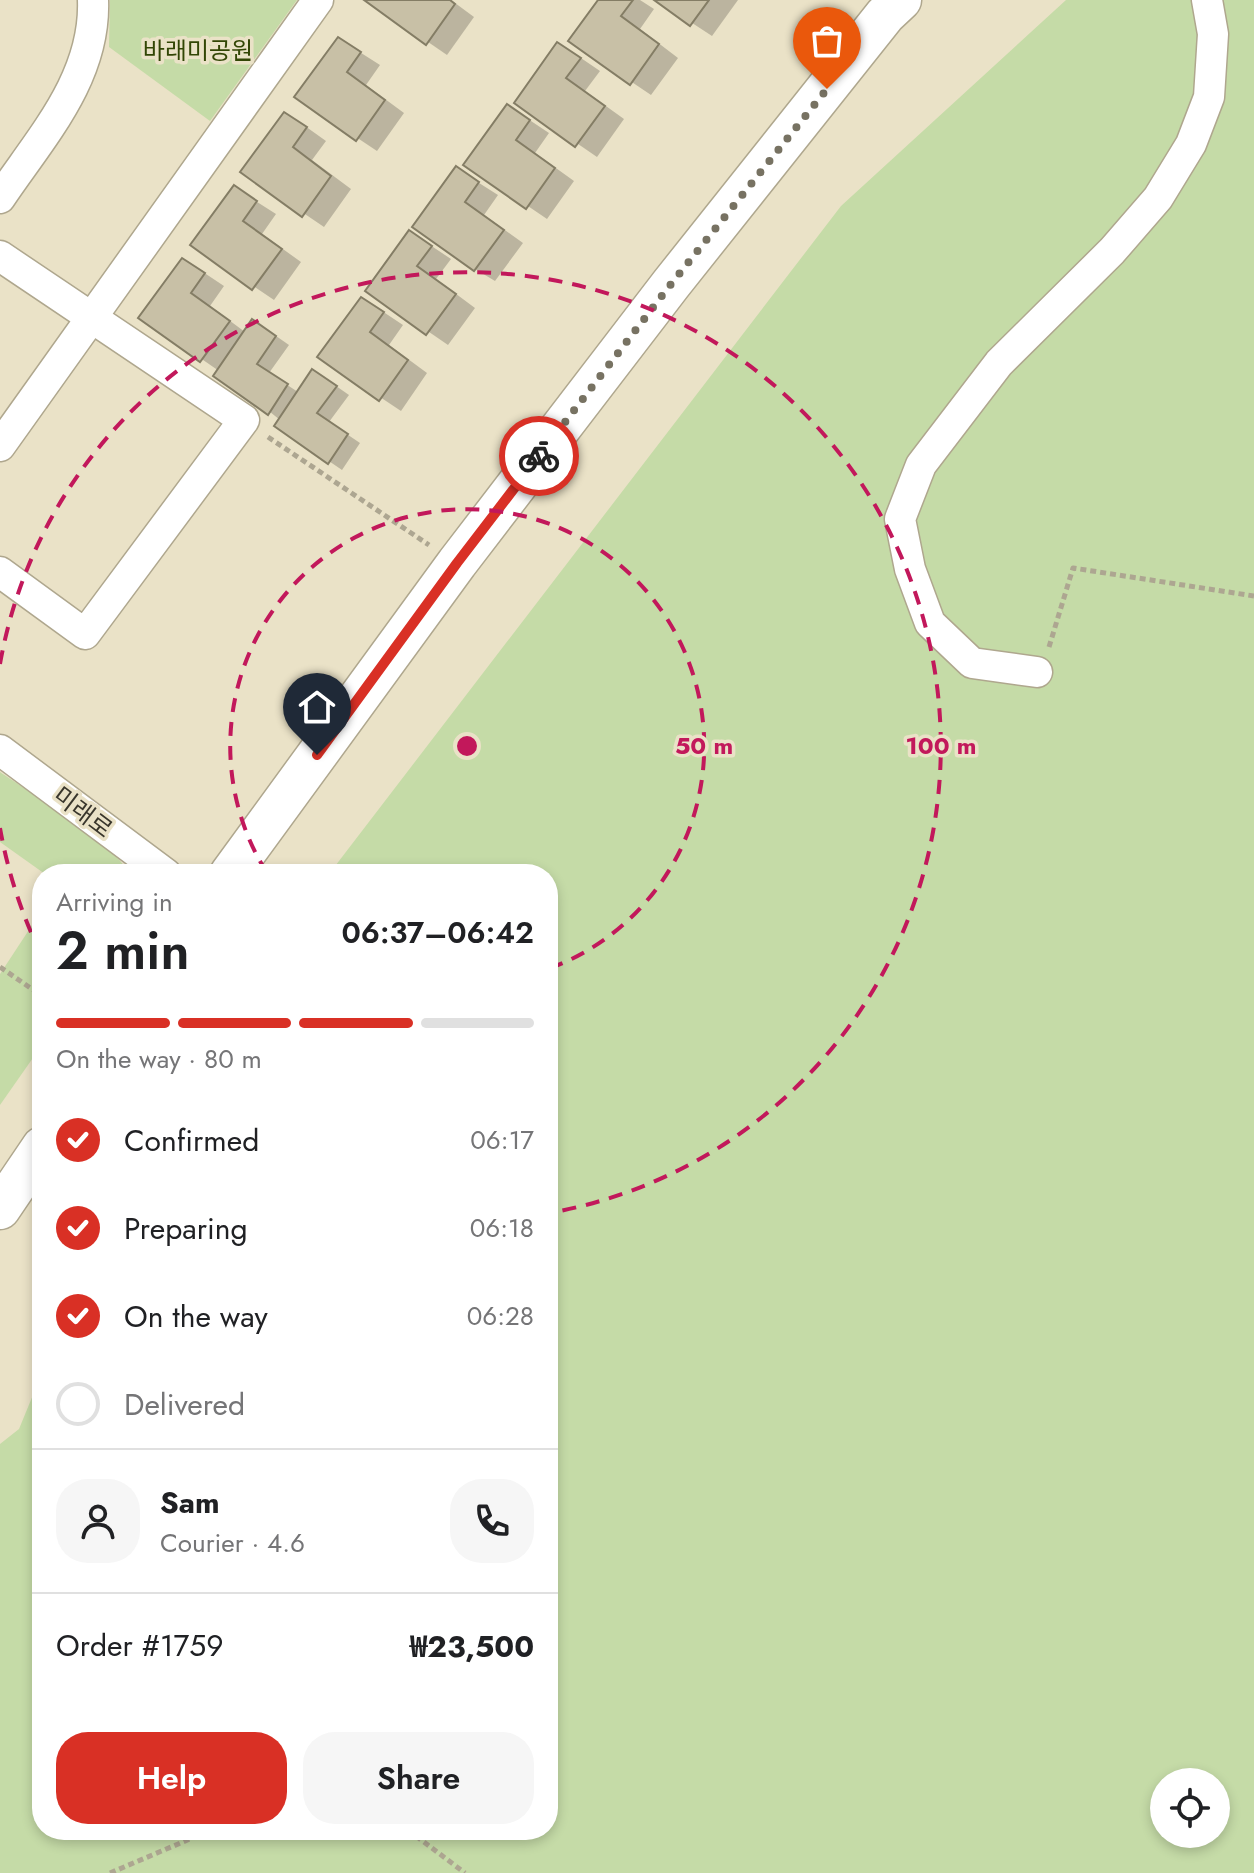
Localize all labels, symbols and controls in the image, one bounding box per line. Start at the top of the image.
pin [793,7,861,89]
icon: bag [805,19,849,63]
park label: 바래미공원 [143,33,253,68]
courier [499,416,579,496]
icon: bike [517,434,561,478]
pin [283,673,351,755]
icon: home [295,685,339,729]
text: 50 m [675,728,733,763]
text: 100 m [906,728,976,763]
centre of rings [453,732,481,760]
street label: 미래로 [46,778,120,846]
text: Arriving in [56,883,173,921]
text: 06:37–06:42 [341,911,534,954]
text: 2 min [56,913,189,989]
text: On the way · 80 m [56,1040,262,1078]
icon: check [56,1118,100,1162]
text: Confirmed [124,1119,259,1162]
text: 06:17 [470,1121,534,1159]
icon: check [56,1206,100,1250]
text: Preparing [124,1207,248,1250]
text: 06:18 [470,1209,534,1247]
icon: check [56,1294,100,1338]
text: On the way [124,1295,268,1338]
text: 06:28 [467,1297,534,1335]
text: Delivered [124,1383,245,1426]
button: person [56,1479,140,1563]
button: phone [450,1479,534,1563]
text: Sam [160,1481,220,1524]
text: Courier · 4.6 [160,1524,305,1562]
text: Order #1759 [56,1624,223,1667]
text: ₩23,500 [410,1625,534,1668]
button: Help [56,1732,287,1824]
button: Share [303,1732,534,1824]
map controls [1150,1768,1230,1848]
button: locate [1150,1768,1230,1848]

